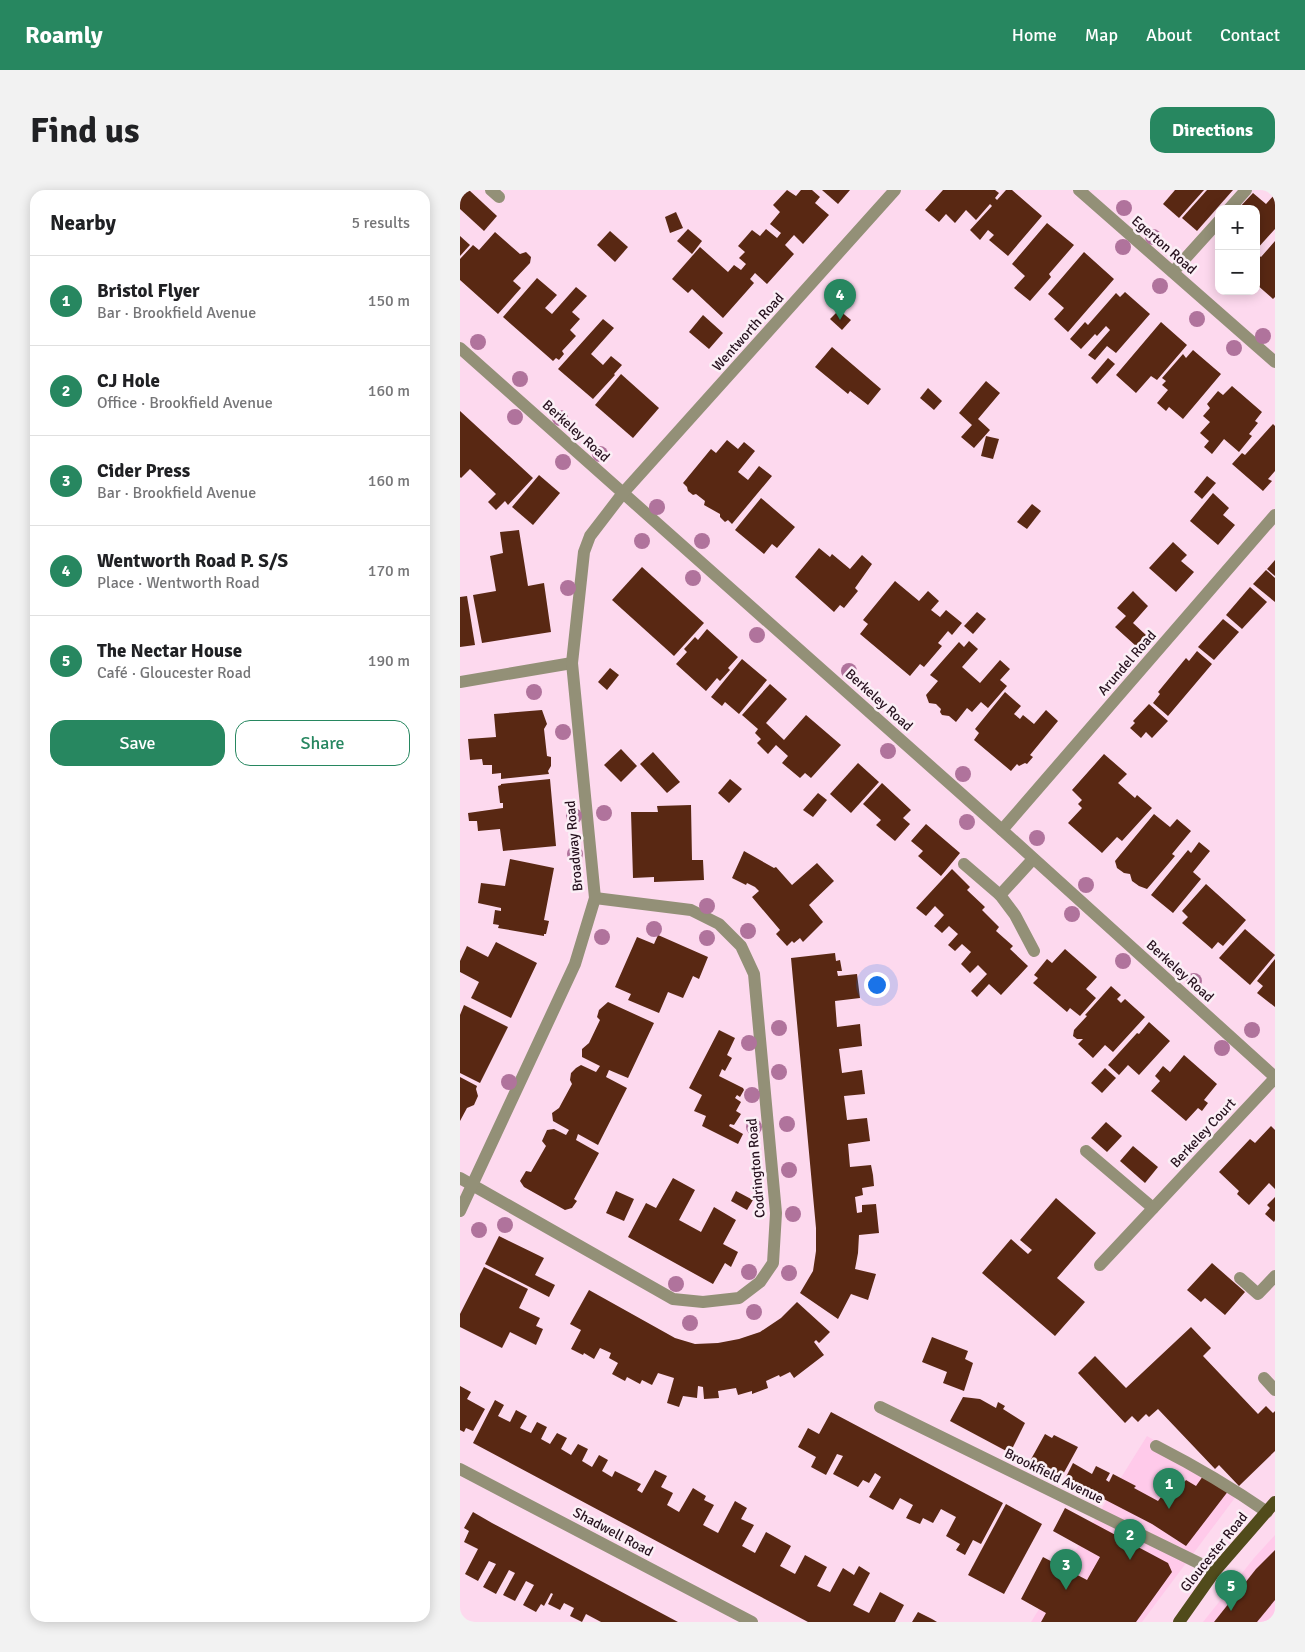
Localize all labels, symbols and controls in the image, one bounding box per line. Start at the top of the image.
text: Roamly [25,20,103,50]
text: Home [1012,24,1057,46]
text: Map [1085,24,1118,46]
text: About [1146,24,1192,46]
text: Contact [1220,24,1280,46]
button: Directions [1150,107,1275,153]
text: Find us [30,109,140,152]
map controls [1215,205,1260,295]
button: + [1215,205,1260,250]
text: Nearby [50,210,116,236]
street label: Egerton Road [1128,212,1200,278]
text: 5 results [351,213,410,233]
button: − [1215,250,1260,295]
text: Bristol Flyer [97,279,200,303]
pin: 4 [824,279,856,320]
street label: Wentworth Road [708,289,788,375]
text: 1 [62,291,70,311]
text: 150 m [368,291,410,311]
text: Bar · Brookfield Avenue [97,303,256,323]
text: CJ Hole [97,369,160,393]
text: 2 [62,381,70,401]
text: 160 m [368,381,410,401]
text: Office · Brookfield Avenue [97,393,273,413]
street label: Berkeley Road [539,396,613,466]
text: Cider Press [97,459,190,483]
text: 3 [62,471,70,491]
text: 160 m [368,471,410,491]
text: Bar · Brookfield Avenue [97,483,256,503]
text: Wentworth Road P. S/S [97,549,288,573]
text: 4 [62,561,70,581]
text: 170 m [368,561,410,581]
text: Place · Wentworth Road [97,573,260,593]
street label: Arundel Road [1094,627,1160,699]
text: The Nectar House [97,639,242,663]
text: 5 [62,651,70,671]
text: 190 m [368,651,410,671]
text: Café · Gloucester Road [97,663,251,683]
street label: Berkeley Road [842,665,916,735]
button: Save [50,720,225,766]
button: Share [235,720,410,766]
street label: Broadway Road [562,800,586,892]
street label: Berkeley Road [1143,936,1217,1006]
your location [864,972,890,998]
street label: Berkeley Court [1167,1095,1239,1171]
street label: Codrington Road [743,1117,769,1219]
street label: Brookfield Avenue [1002,1445,1106,1507]
pin: 1 [1153,1468,1185,1509]
street label: Shadwell Road [570,1504,656,1560]
street label: Gloucester Road [1177,1509,1251,1595]
pin: 2 [1114,1519,1146,1560]
pin: 3 [1050,1549,1082,1590]
pin: 5 [1215,1570,1247,1611]

